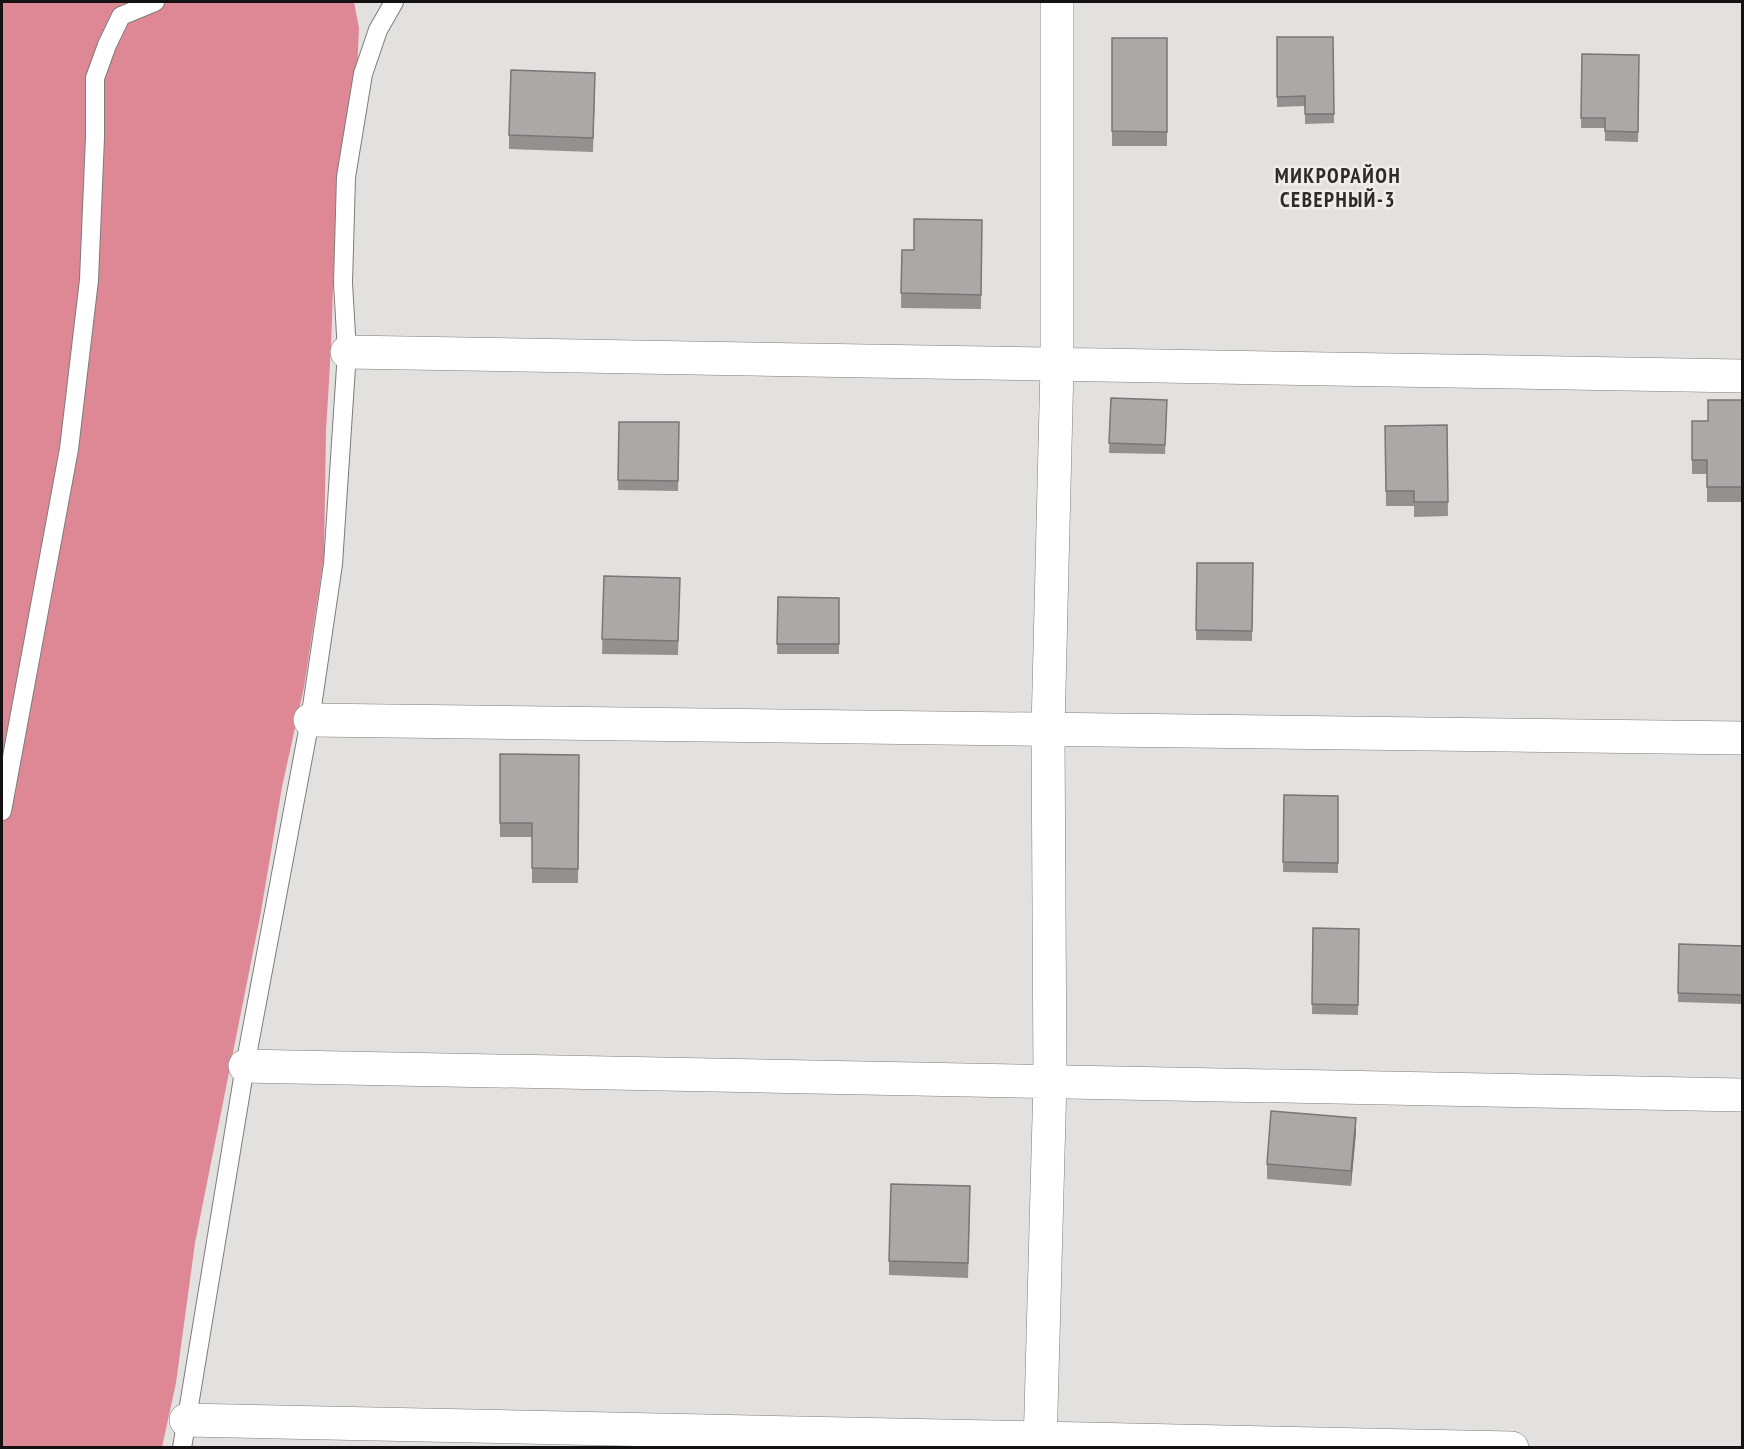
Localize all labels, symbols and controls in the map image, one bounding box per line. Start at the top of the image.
district label: МИКРОРАЙОН СЕВЕРНЫЙ-3 [1275,162,1401,213]

